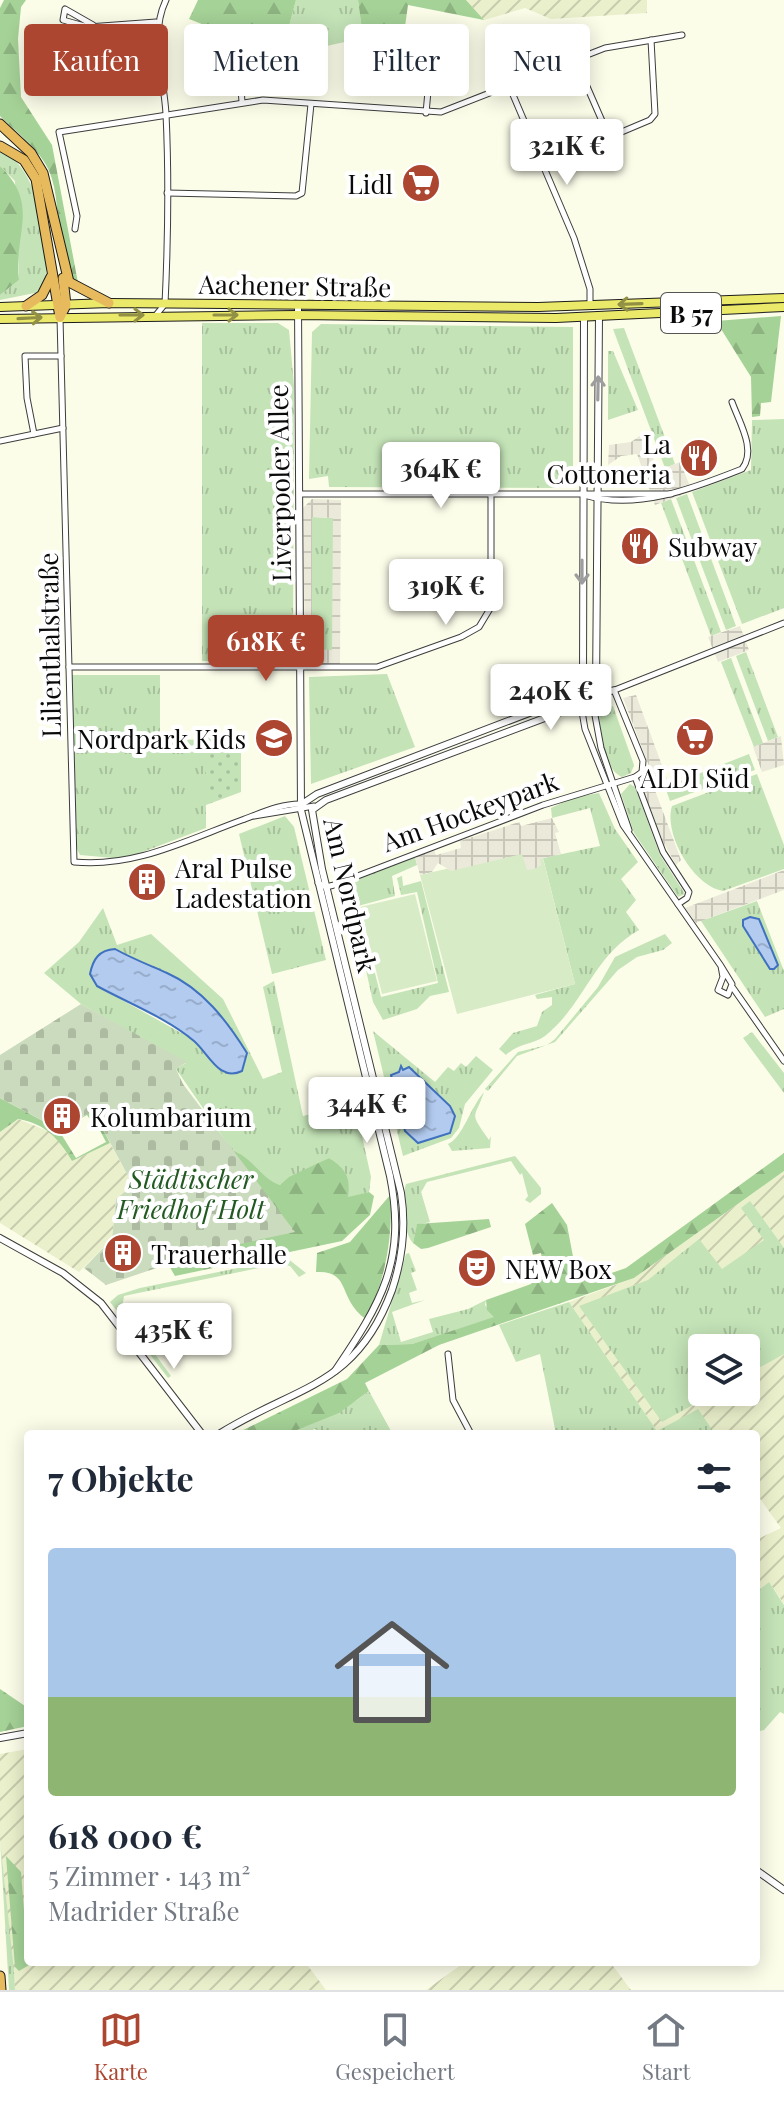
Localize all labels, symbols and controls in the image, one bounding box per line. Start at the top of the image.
chip: Kaufen [24,24,168,96]
chip: Mieten [184,24,328,96]
chip: Filter [344,24,469,96]
chip: Neu [485,24,590,96]
pin: 321K € [502,119,632,187]
text: 321K € [528,127,606,162]
supermarket icon: Lidl [400,162,442,204]
place label: Lidl [348,166,393,201]
street label: Aachener Straße [197,266,392,304]
road number: B 57 [661,293,721,333]
one-way arrow [617,296,644,311]
one-way arrow [118,307,145,323]
one-way arrow [212,307,239,323]
one-way arrow [16,310,43,325]
one-way arrow [590,375,606,402]
street label: Liverpooler Allee [260,384,298,582]
place label: La Cottoneria [546,426,671,491]
restaurant icon: La Cottoneria [678,437,720,479]
pin: 364K € [376,442,506,510]
text: 364K € [400,450,482,485]
restaurant icon: Subway [619,525,661,567]
place label: Subway [668,529,757,564]
street label: Lilienthalstraße [30,552,68,738]
one-way arrow [574,558,590,585]
pin: 319K € [381,559,511,627]
text: 319K € [407,567,485,602]
pin: 618K € [201,615,331,683]
text: 618K € [226,623,306,658]
pin: 240K € [486,664,616,732]
text: 240K € [508,672,594,707]
supermarket icon: ALDI Süd [674,716,716,758]
school or university icon: Nordpark Kids [253,717,295,759]
place label: Nordpark Kids [77,721,246,756]
place label: ALDI Süd [639,760,750,795]
street label: Am Hockeypark [376,763,564,859]
street label: Am Nordpark [316,813,386,976]
place label: Aral Pulse Ladestation [174,850,312,915]
building icon: Aral Pulse Ladestation [126,861,168,903]
pin: 344K € [302,1077,432,1145]
text: 344K € [326,1085,408,1120]
building icon: Kolumbarium [41,1095,83,1137]
place label: Kolumbarium [90,1099,252,1134]
park label: Städtischer Friedhof Holt [116,1161,266,1226]
building icon: Trauerhalle [102,1232,144,1274]
place label: Trauerhalle [151,1236,287,1271]
theatre icon: NEW Box [456,1247,498,1289]
place label: NEW Box [505,1251,612,1286]
pin: 435K € [109,1303,239,1371]
text: 435K € [135,1311,213,1346]
map controls [688,1334,760,1406]
button: layers [688,1334,760,1406]
text: 7 Objekte [48,1455,194,1501]
icon: filters [692,1456,736,1500]
icon: home [320,1600,464,1744]
text: 618 000 € [48,1812,203,1858]
text: 5 Zimmer · 143 m² [48,1858,250,1893]
text: Madrider Straße [48,1893,240,1928]
tab: Karte [94,2008,148,2086]
tab: Gespeichert [335,2008,454,2086]
tab: Start [642,2008,690,2086]

